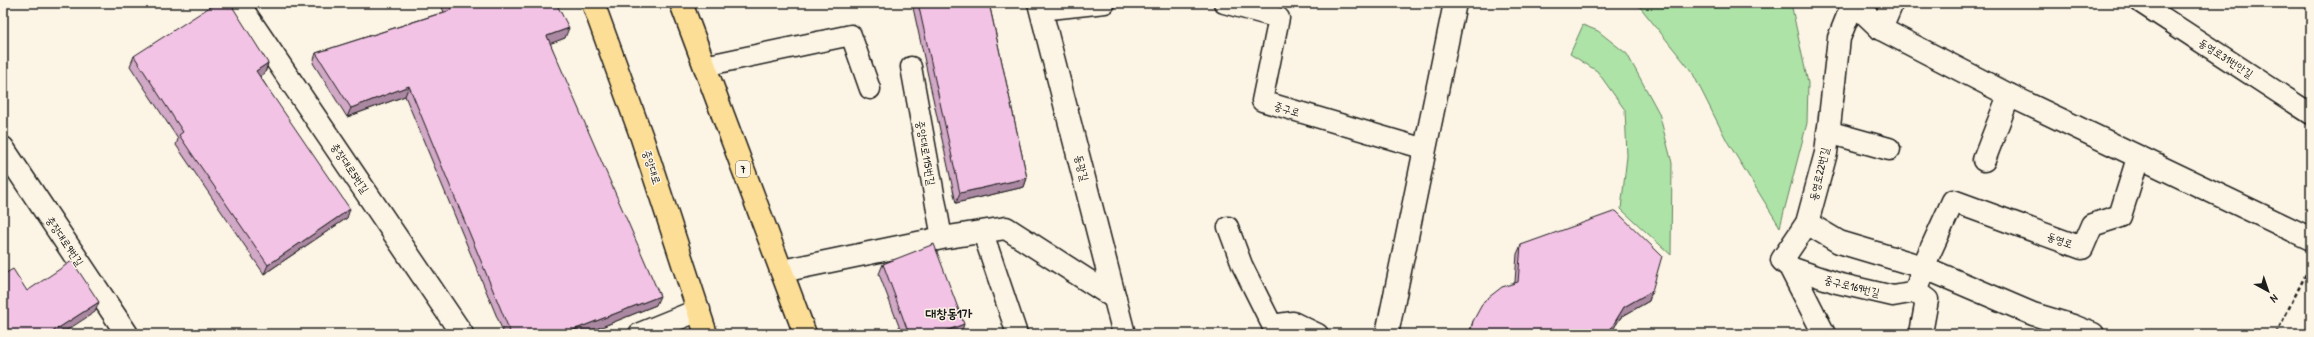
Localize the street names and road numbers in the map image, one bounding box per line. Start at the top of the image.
street label: 동영로31번안길 [2196,35,2256,81]
street label: 중구로 [1272,98,1302,120]
street label: 중앙대로115번길 [913,119,939,187]
street label: 충장대로5번길 [328,140,372,196]
street label: 동영로22번길 [1806,146,1832,202]
street label: 중앙대로 [640,148,664,186]
street label: 동광길 [1072,153,1092,183]
road number: 7 [736,161,750,177]
street label: 충장대로9번길 [43,213,87,269]
street label: 동영로 [2045,229,2075,251]
street label: 중구로169번길 [1823,272,1881,300]

